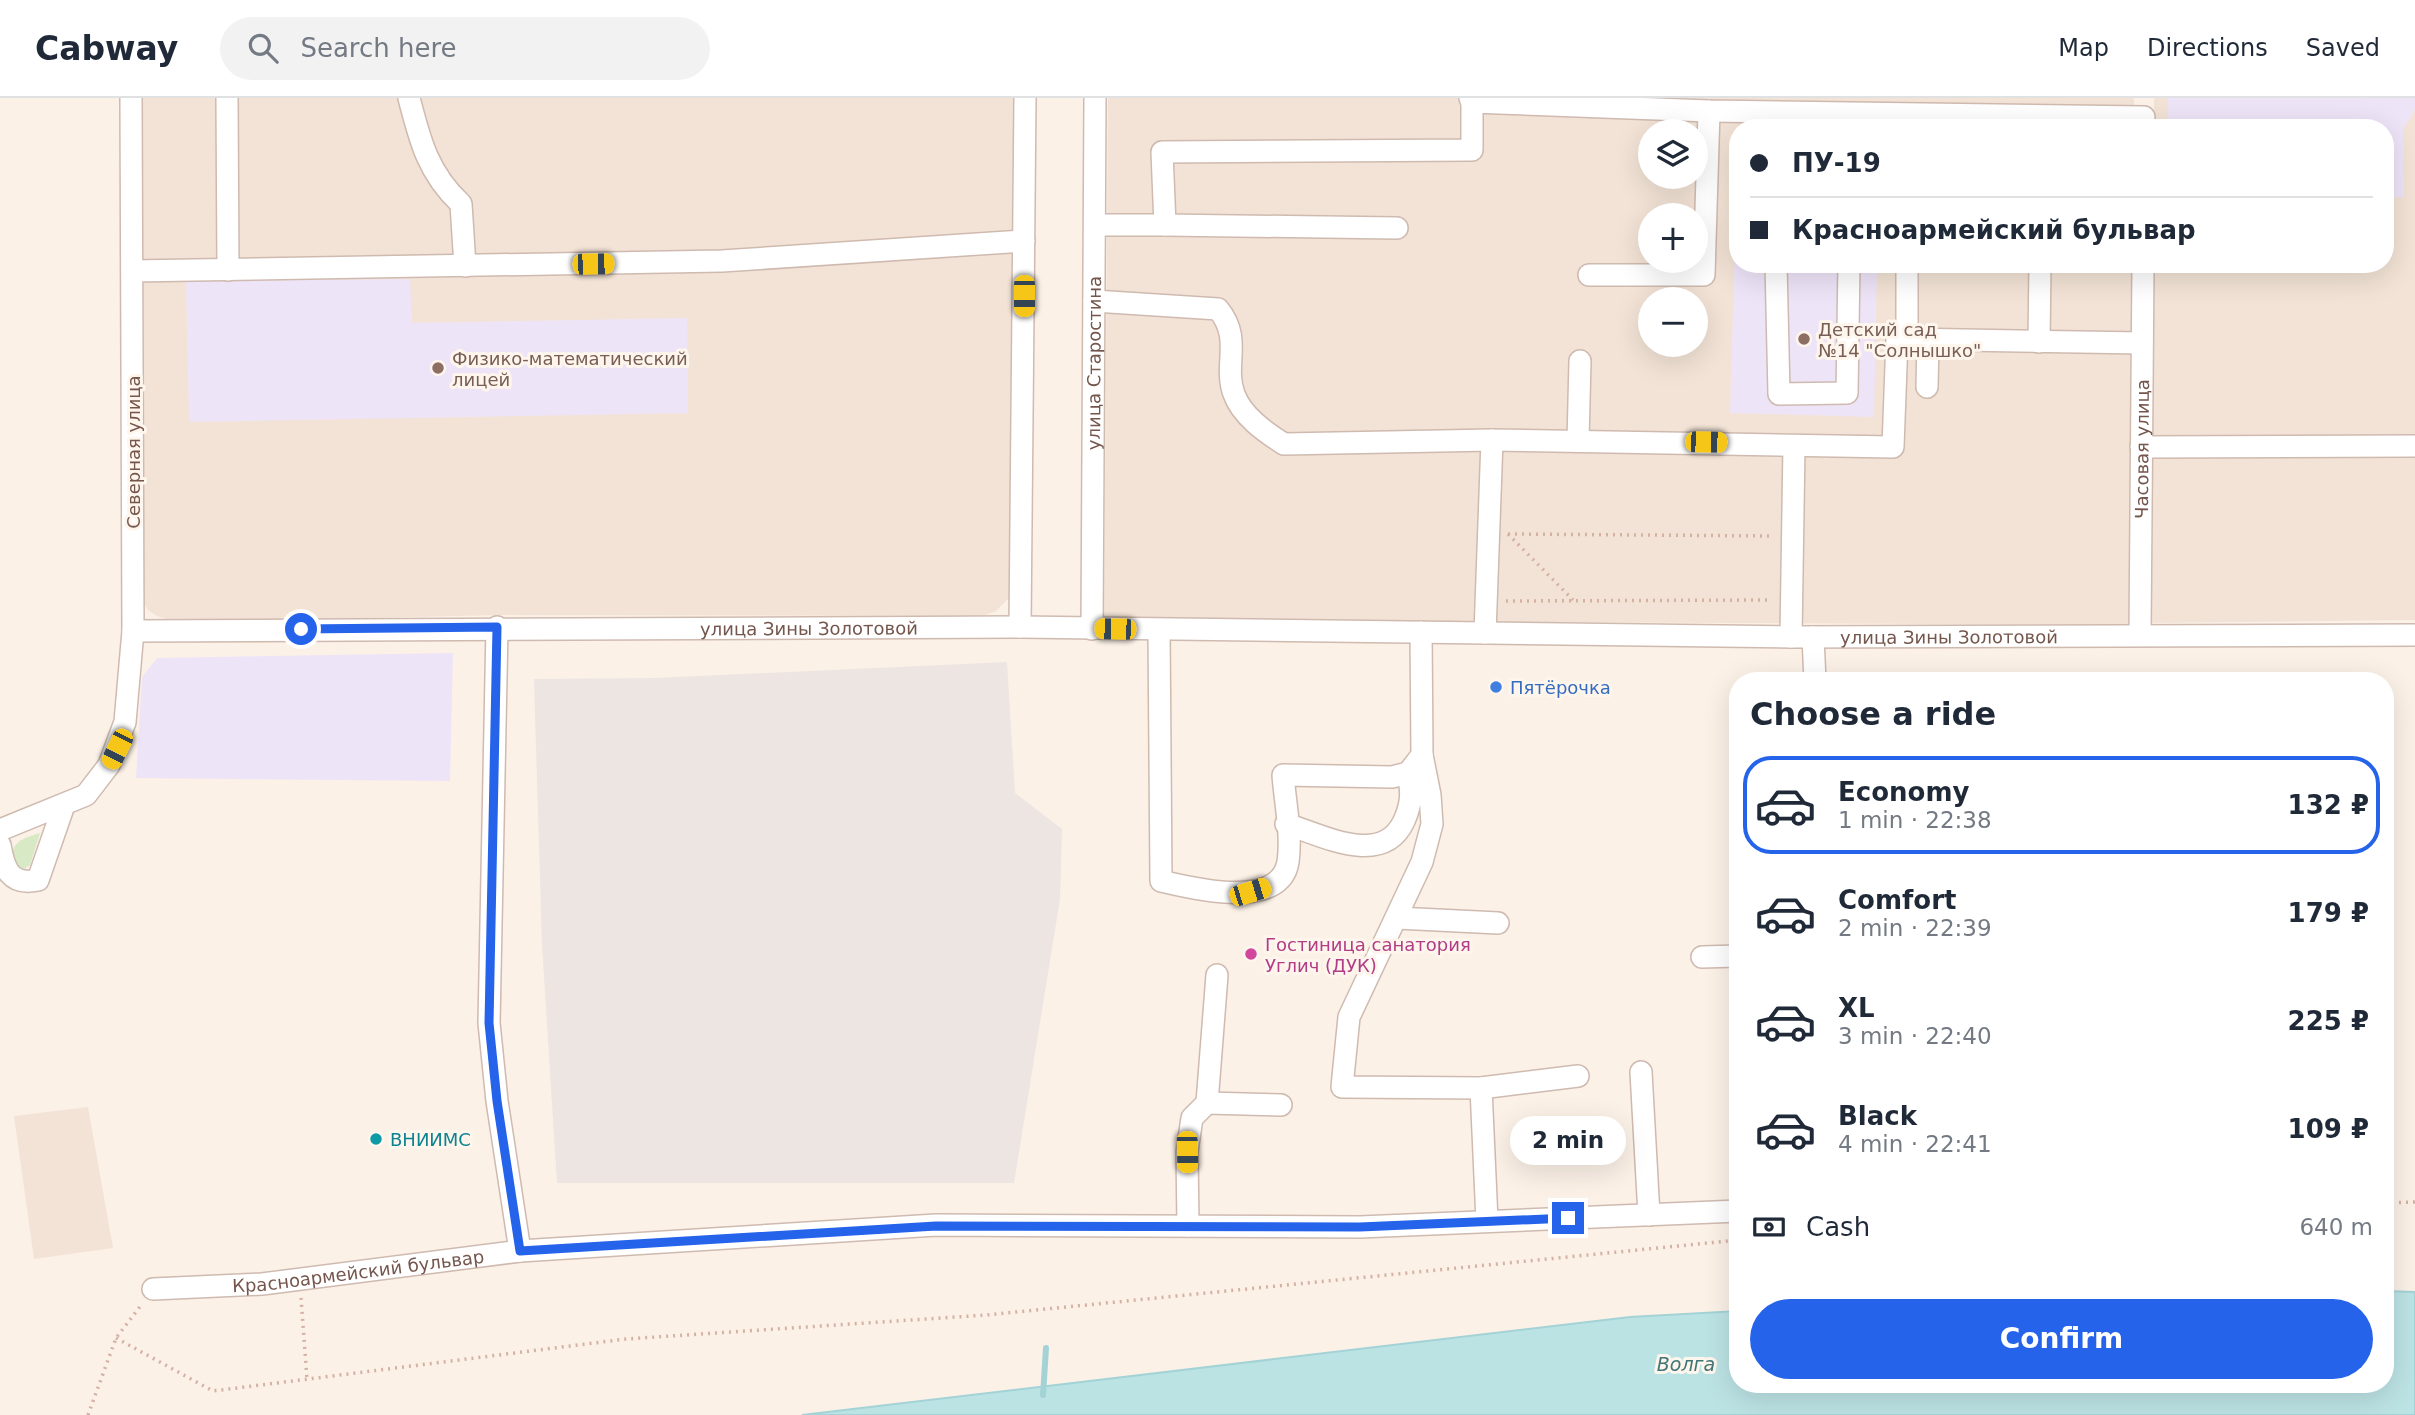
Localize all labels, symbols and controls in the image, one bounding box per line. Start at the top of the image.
search box [220,17,710,80]
text: Cabway [35,29,178,68]
icon: search [244,29,282,67]
text: Search here [300,33,457,63]
text: Map [2058,34,2109,62]
text: Directions [2147,34,2268,62]
text: Saved [2306,34,2380,62]
map controls [1638,119,1708,357]
button: layers [1638,119,1708,189]
text: ПУ-19 [1792,148,1881,178]
button: + [1638,203,1708,273]
text: Красноармейский бульвар [1792,215,2196,245]
car [572,253,615,275]
car [1014,275,1035,317]
street label: улица Старостина [1083,276,1104,450]
button: − [1638,287,1708,357]
place label: Детский сад №14 "Солнышко" [1818,319,1981,361]
marker: Детский сад №14 "Солнышко" [1796,331,1812,347]
place label: Физико-математический лицей [452,348,688,390]
marker: Физико-математический лицей [430,360,446,376]
street label: Северная улица [123,375,144,529]
street label: Часовая улица [2130,379,2153,519]
car [1685,431,1728,453]
route start [285,613,317,645]
street label: улица Зины Золотовой [700,617,918,639]
car [1094,618,1137,640]
street label: улица Зины Золотовой [1840,626,2058,647]
place label: Пятёрочка [1510,677,1611,698]
marker: Пятёрочка [1488,679,1504,695]
text: Choose a ride [1750,695,1996,733]
car [99,726,136,772]
icon: car [1754,774,1817,837]
text: Economy [1838,777,1969,807]
text: 132 ₽ [2288,790,2369,820]
text: 1 min · 22:38 [1838,807,1992,833]
car [1227,876,1274,908]
icon: car [1754,882,1817,945]
text: Comfort [1838,885,1956,915]
text: 179 ₽ [2288,898,2369,928]
text: 2 min · 22:39 [1838,915,1992,941]
place label: Гостиница санатория Углич (ДУК) [1265,934,1471,976]
marker: Гостиница санатория Углич (ДУК) [1243,946,1259,962]
icon: car [1754,990,1817,1053]
text: XL [1838,993,1875,1023]
text: 225 ₽ [2288,1006,2369,1036]
text: 3 min · 22:40 [1838,1023,1992,1049]
icon: car [1754,1098,1817,1161]
text: Black [1838,1101,1917,1131]
text: 109 ₽ [2288,1114,2369,1144]
callout: 2 min [1510,1116,1626,1166]
text: 2 min [1532,1127,1604,1153]
place label: ВНИИМС [390,1129,471,1150]
marker: ВНИИМС [368,1131,384,1147]
car [1177,1131,1198,1173]
text: 4 min · 22:41 [1838,1131,1992,1157]
route end [1552,1202,1584,1234]
icon: cash [1750,1208,1788,1246]
text: Cash [1806,1212,1870,1242]
text: 640 m [2299,1214,2373,1240]
street label: Красноармейский бульвар [232,1245,485,1296]
button: Confirm [1750,1299,2373,1379]
water label: Волга [1657,1353,1715,1375]

